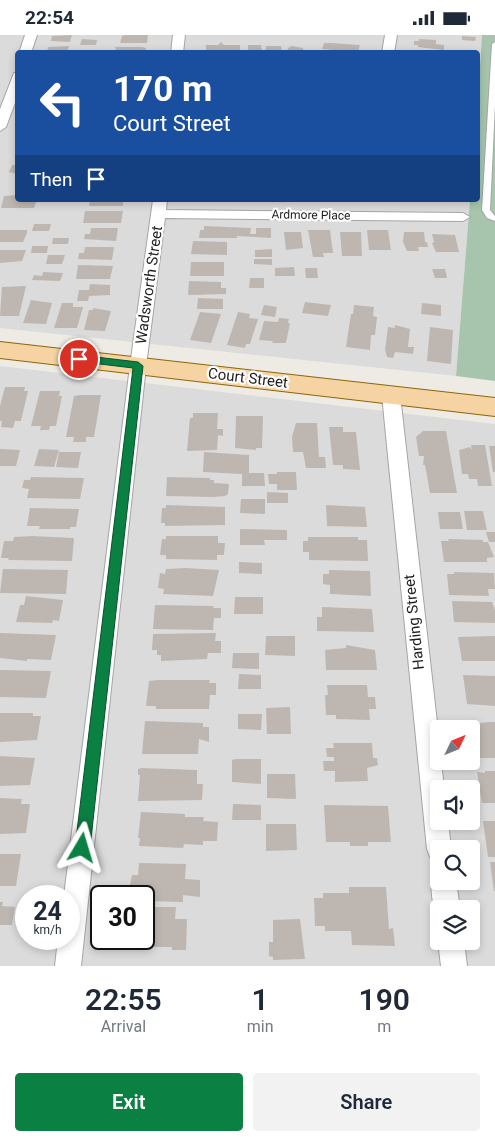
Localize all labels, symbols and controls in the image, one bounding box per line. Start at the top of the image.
text: 22:54 [25,6,74,29]
text: 170 m [113,69,212,110]
icon: left [30,70,95,135]
text: Court Street [113,111,231,136]
icon: arrive [82,165,110,193]
text: Then [30,168,72,191]
street label: Ardmore Place [271,207,351,223]
street label: Wadsworth Street [132,225,166,345]
pin [58,338,100,380]
icon: arrive [65,345,93,373]
street label: Court Street [207,364,289,392]
street label: Harding Street [400,573,428,671]
north arrow [430,720,480,770]
map controls [430,720,480,950]
button: sound [430,780,480,830]
position arrow [55,821,107,873]
button: search [430,840,480,890]
speed limit sign: 30 [90,885,155,950]
text: 24 [33,897,62,926]
button: layers [430,900,480,950]
text: km/h [33,923,62,937]
text: 22:55 [85,982,162,1017]
text: 1 [252,982,269,1017]
text: 190 [359,982,410,1017]
text: Arrival [101,1017,146,1036]
text: min [247,1017,274,1036]
text: m [377,1017,391,1036]
button: Exit [15,1073,243,1131]
button: Share [253,1073,480,1131]

